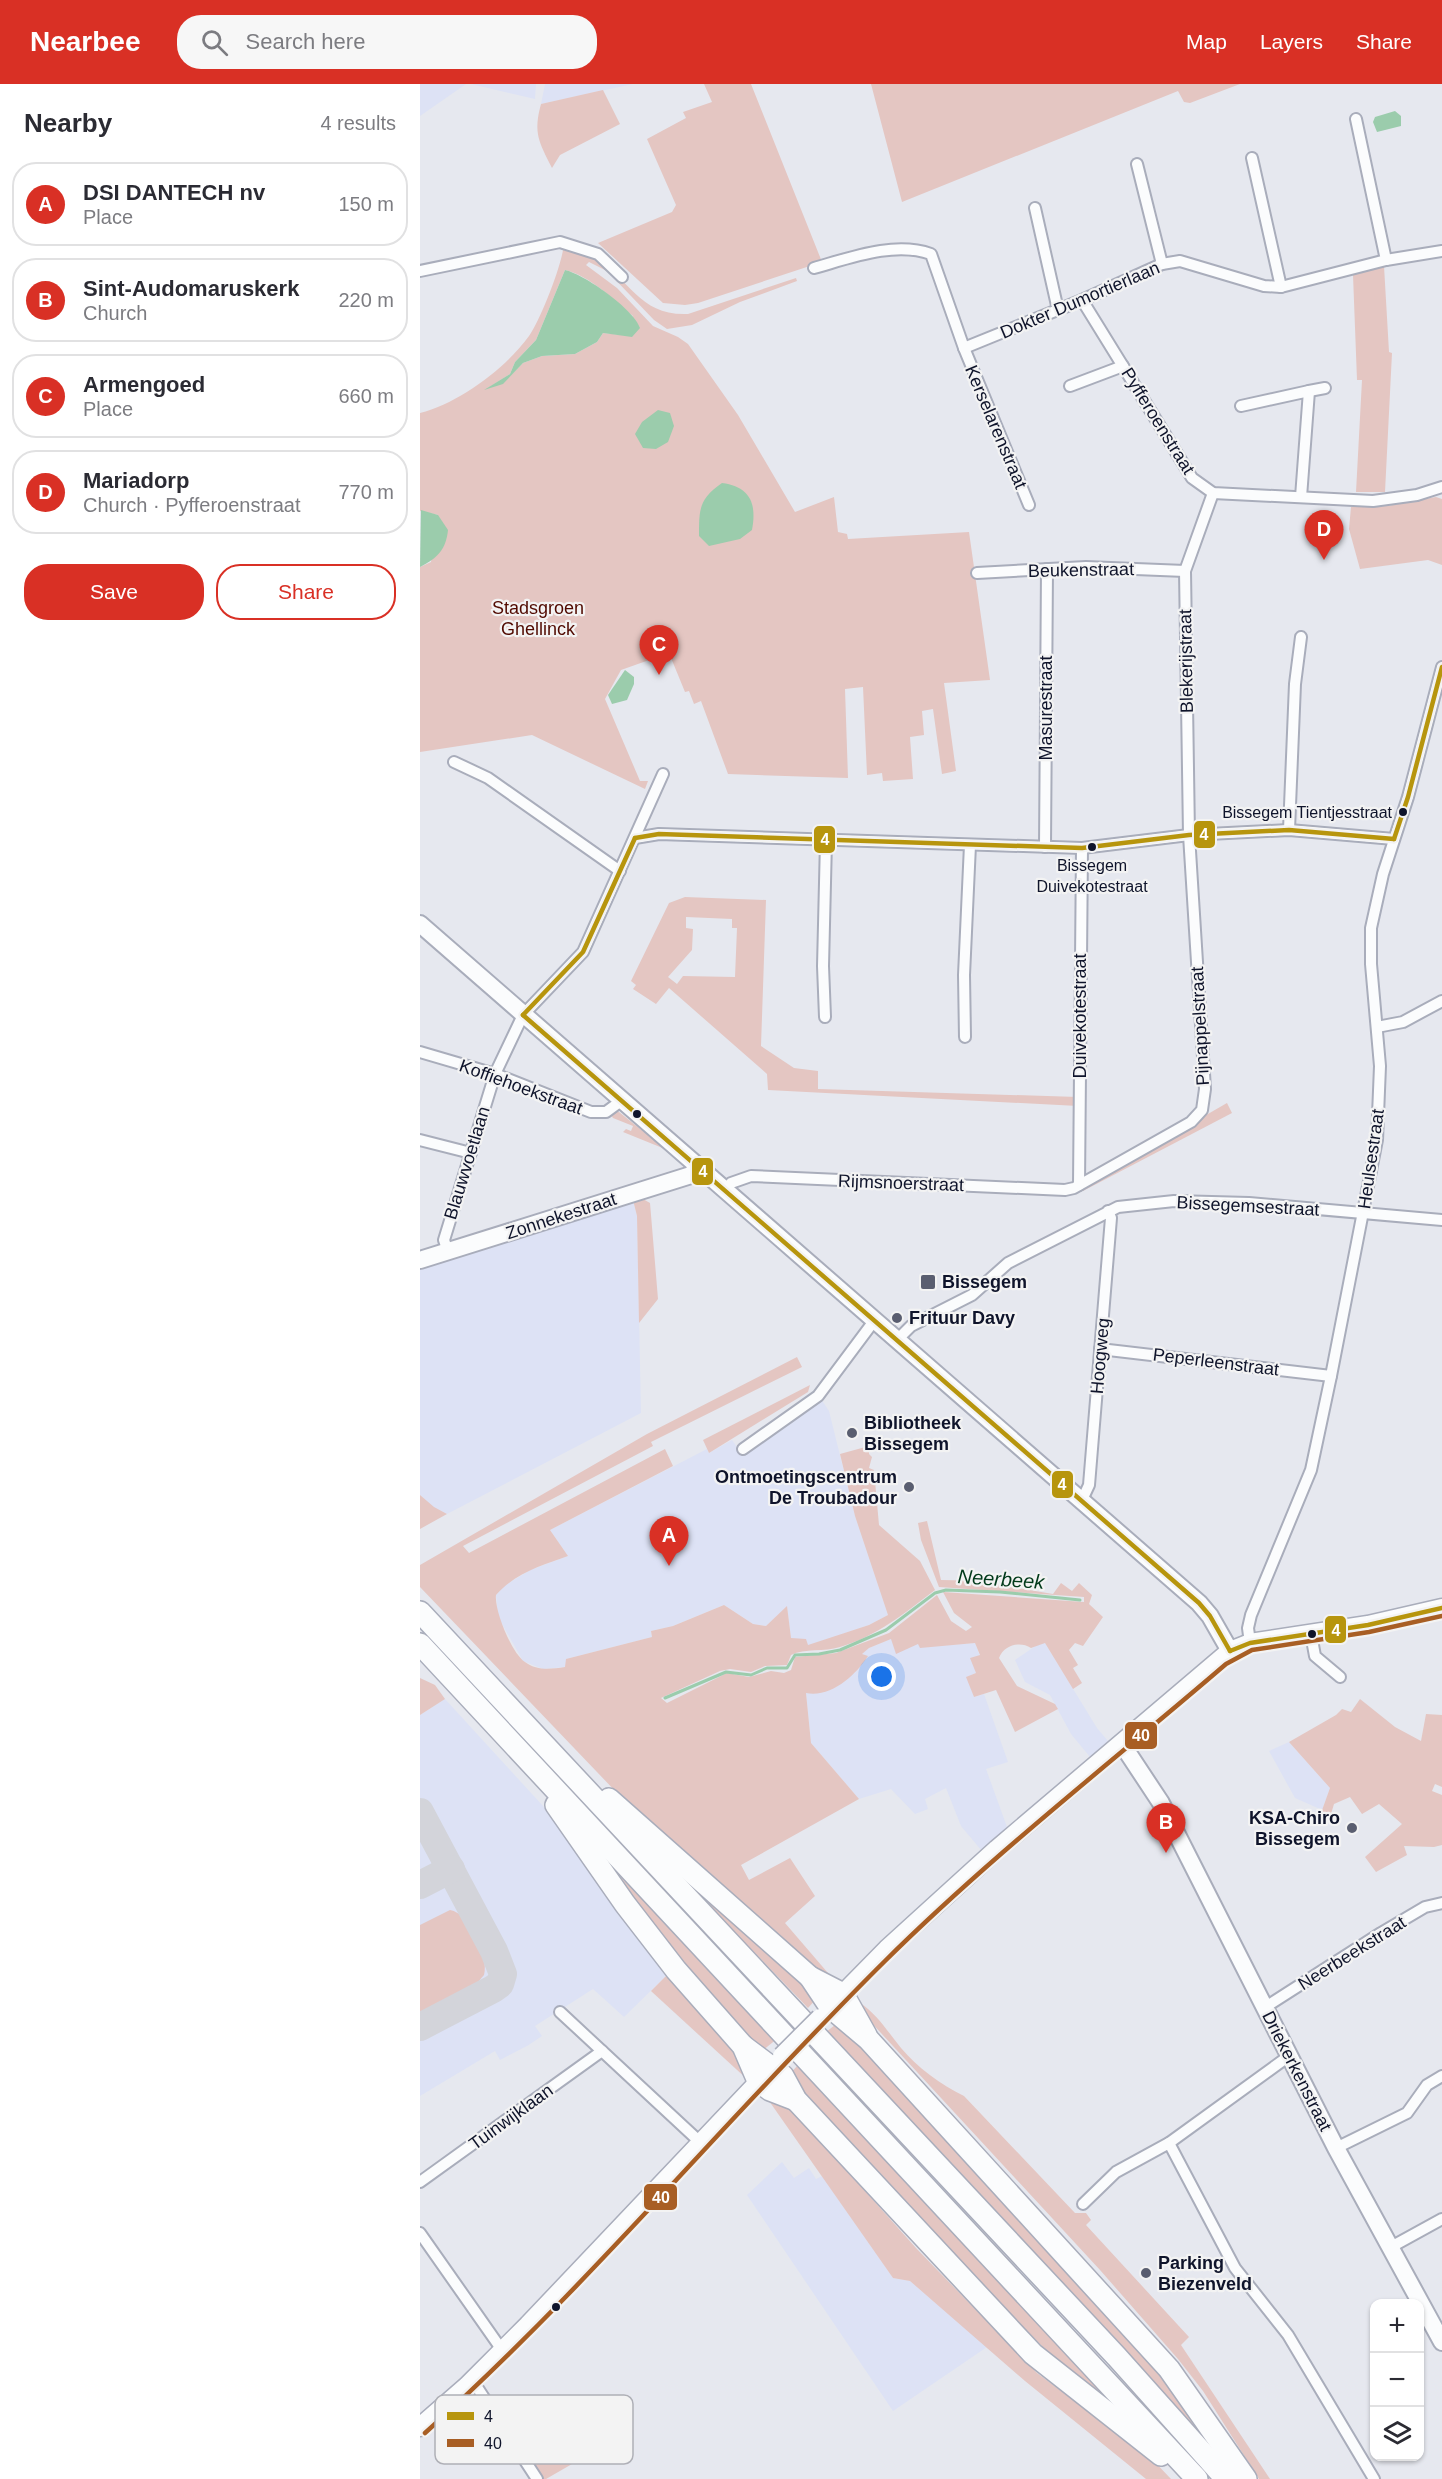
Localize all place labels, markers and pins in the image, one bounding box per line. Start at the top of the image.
pin: D [1304,510,1344,560]
pin: C [640,626,678,675]
place label: Bissegem Tientjesstraat [1222,804,1393,821]
marker: Bissegem Tientjesstraat [1397,806,1409,818]
marker: Bissegem Duivekotestraat [1086,841,1098,853]
place label: Bissegem Duivekotestraat [1036,857,1148,895]
unlabelled marker [631,1108,643,1120]
place label: Bissegem [942,1272,1027,1292]
marker: Bissegem [919,1273,937,1291]
place label: Frituur Davy [909,1308,1015,1328]
marker: Frituur Davy [890,1311,904,1325]
place label: Bibliotheek Bissegem [864,1413,962,1454]
marker: Bibliotheek Bissegem [845,1426,859,1440]
place label: Ontmoetingscentrum De Troubadour [715,1467,897,1508]
marker: Ontmoetingscentrum De Troubadour [902,1480,916,1494]
pin: A [650,1516,688,1566]
unlabelled marker [1306,1628,1318,1640]
pin: B [1146,1804,1186,1853]
place label: KSA-Chiro Bissegem [1249,1808,1340,1849]
marker: KSA-Chiro Bissegem [1345,1821,1359,1835]
place label: Parking Biezenveld [1158,2253,1252,2294]
marker: Parking Biezenveld [1139,2266,1153,2280]
unlabelled marker [550,2301,562,2313]

